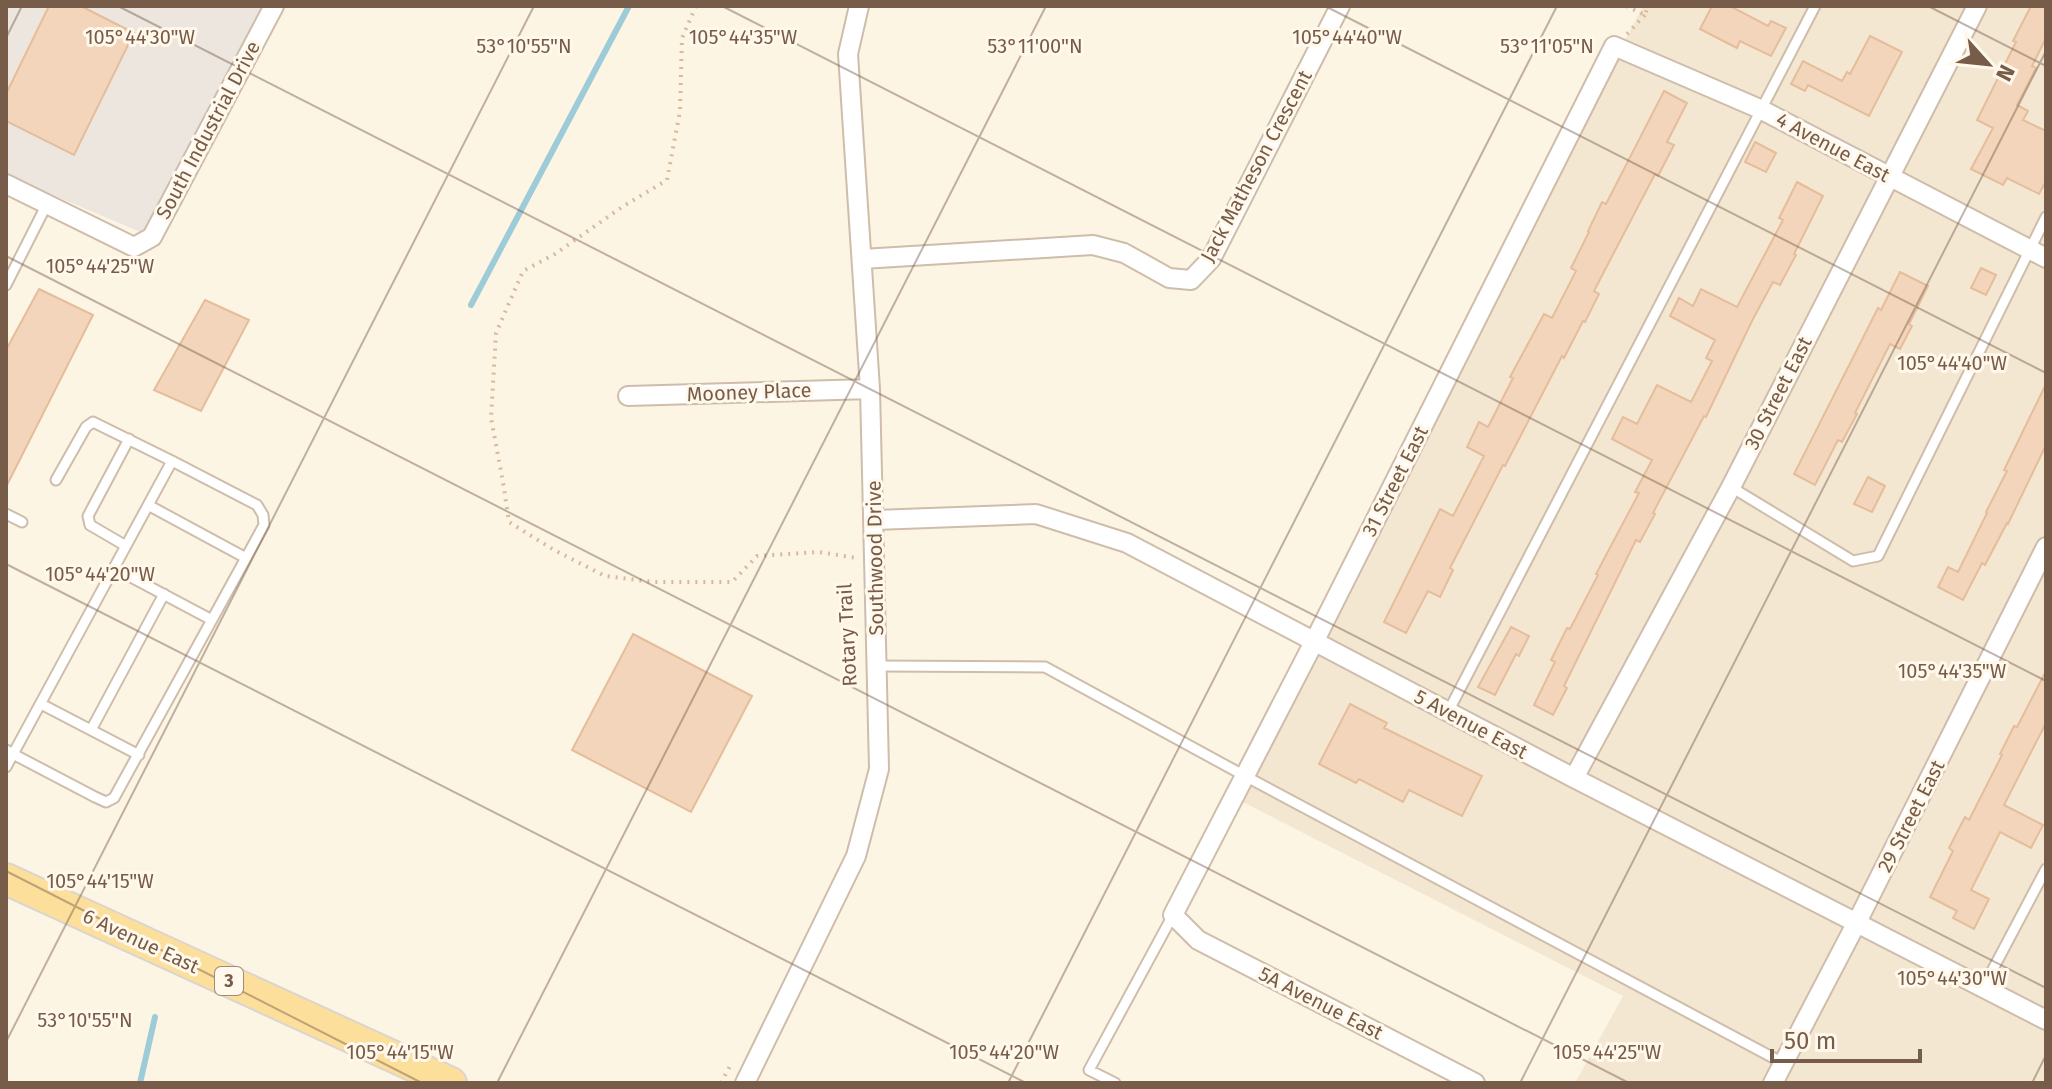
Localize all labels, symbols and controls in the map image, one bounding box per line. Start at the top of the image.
north arrow [1948,24,2028,104]
text: 105°44'30"W [85,25,196,49]
text: 105°44'35"W [689,25,798,49]
text: 105°44'40"W [1292,25,1403,49]
text: 53°10'55"N [476,34,572,58]
text: 53°11'00"N [987,34,1083,58]
text: 53°11'05"N [1500,34,1594,58]
street label: South Industrial Drive [151,37,265,223]
text: N [1990,60,2021,85]
street label: Jack Matheson Crescent [1195,65,1317,266]
street label: 4 Avenue East [1772,107,1895,187]
text: 105°44'25"W [46,254,155,278]
street label: 30 Street East [1739,332,1817,454]
text: 105°44'40"W [1897,351,2008,375]
street label: Mooney Place [686,378,812,406]
street label: 31 Street East [1357,421,1433,540]
street label: Southwood Drive [862,480,888,636]
text: 105°44'20"W [45,562,156,586]
street label: Rotary Trail [832,583,862,687]
text: 105°44'35"W [1898,659,2007,683]
street label: 5 Avenue East [1410,684,1532,764]
street label: 29 Street East [1872,755,1950,876]
text: 105°44'15"W [46,869,154,893]
street label: 6 Avenue East [79,904,204,979]
street label: 5A Avenue East [1255,961,1388,1045]
text: 105°44'30"W [1897,966,2008,990]
road number: 3 [215,967,243,995]
text: 53°10'55"N [37,1008,133,1032]
scale bar [1772,1013,1920,1063]
text: 50 m [1784,1027,1836,1055]
text: 105°44'15"W [346,1040,454,1064]
text: 105°44'20"W [949,1040,1060,1064]
text: 105°44'25"W [1553,1040,1662,1064]

